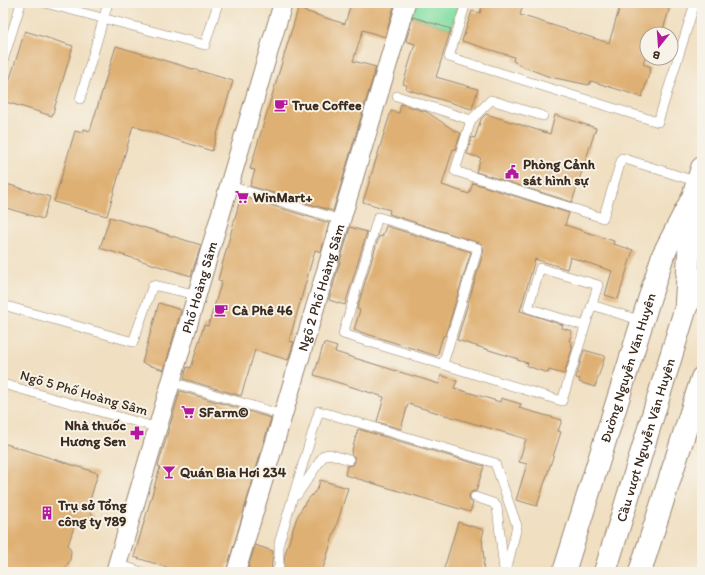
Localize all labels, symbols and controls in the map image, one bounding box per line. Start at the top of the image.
north arrow [639,26,679,66]
text: B [651,48,662,62]
cafe icon: True Coffee [273,97,289,113]
place label: True Coffee [291,97,362,114]
place label: Phòng Cảnh sát hình sự [523,156,596,189]
public building icon: Phòng Cảnh sát hình sự [504,164,520,180]
supermarket icon: WinMart+ [234,189,250,205]
place label: WinMart+ [253,189,313,206]
street label: Ngõ 2 Phố Hoàng Sâm [294,221,348,353]
street label: Phố Hoàng Sâm [177,239,221,335]
street label: Đường Nguyễn Văn Huyên [596,291,659,445]
cafe icon: Cà Phê 46 [213,302,229,318]
place label: Cà Phê 46 [232,302,293,319]
street label: Cầu vượt Nguyễn Văn Huyên [612,356,678,524]
street label: Ngõ 5 Phố Hoàng Sâm [18,367,150,419]
supermarket icon: SFarm© [180,404,196,420]
place label: SFarm© [199,404,249,421]
place label: Nhà thuốc Hương Sen [60,417,126,450]
pharmacy icon: Nhà thuốc Hương Sen [129,425,145,441]
bar icon: Quán Bia Hơi 234 [161,464,177,480]
place label: Quán Bia Hơi 234 [180,464,287,481]
place label: Trụ sở Tổng công ty 789 [57,497,127,530]
building icon: Trụ sở Tổng công ty 789 [39,505,55,521]

